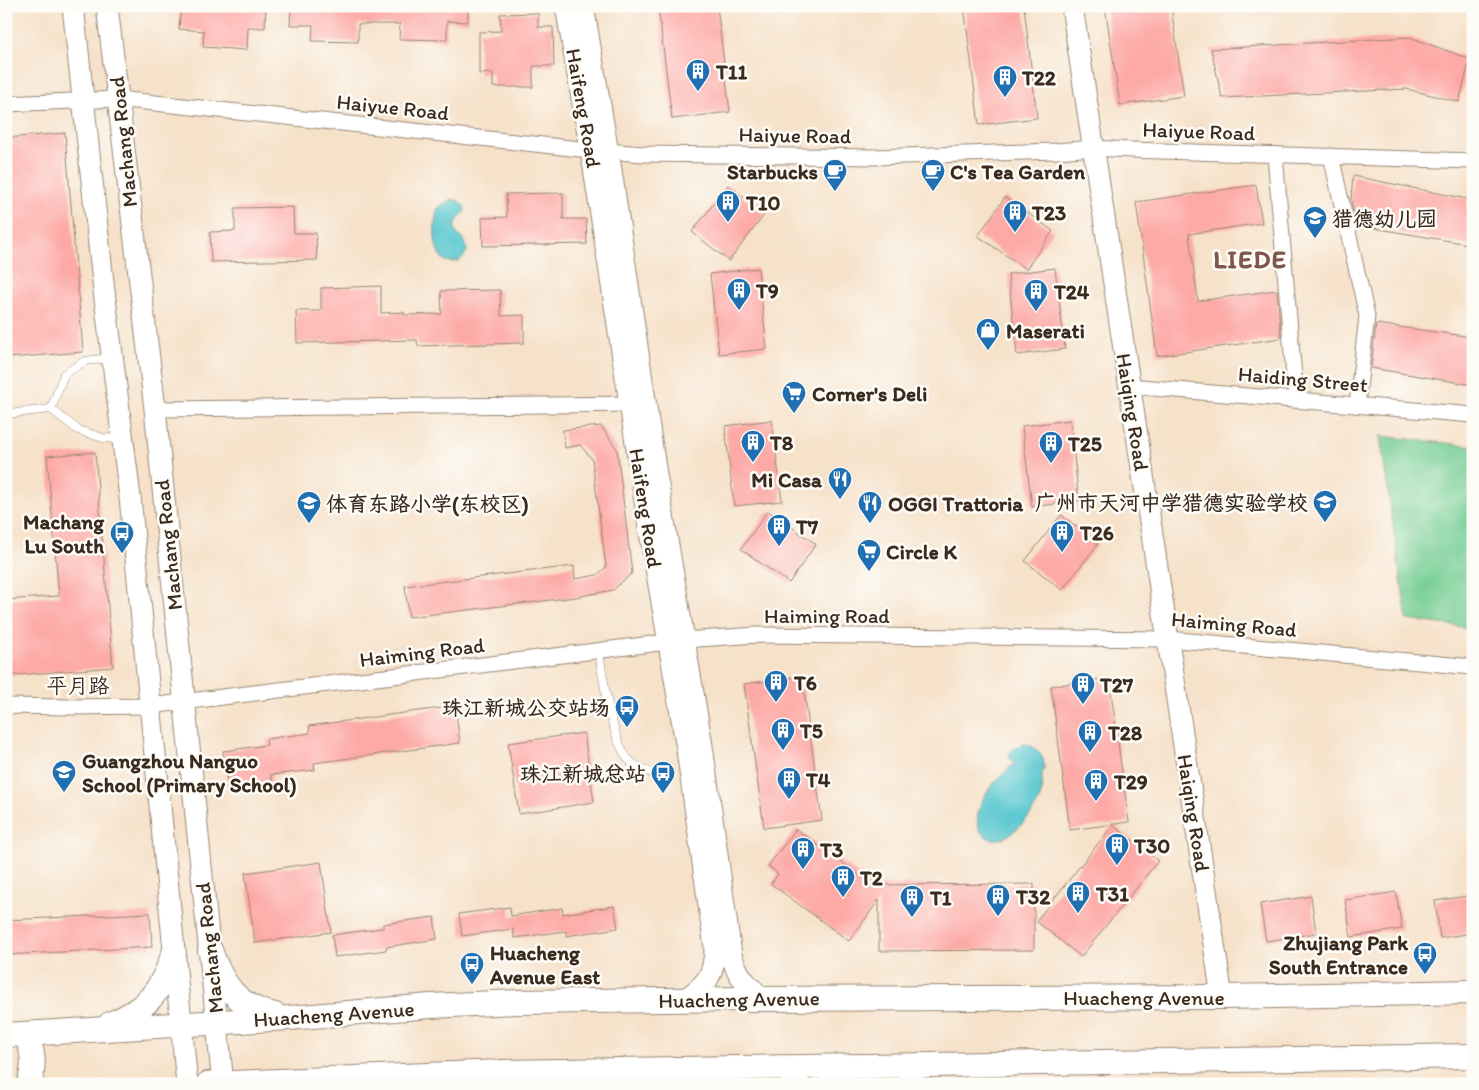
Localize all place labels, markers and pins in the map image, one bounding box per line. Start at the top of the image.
building icon: T11 [685,58,711,92]
place label: T11 [715,59,748,84]
building icon: T22 [992,64,1018,98]
place label: T22 [1021,65,1056,90]
cafe icon: Starbucks [822,158,848,192]
cafe icon: C's Tea Garden [920,158,946,192]
place label: Starbucks [727,159,818,184]
place label: C's Tea Garden [950,159,1085,184]
building icon: T10 [715,189,741,223]
place label: T10 [745,190,781,215]
building icon: T23 [1002,199,1028,233]
place label: T23 [1031,200,1066,225]
school or university icon: 猎德幼儿园 [1302,205,1328,239]
place label: 猎德幼儿园 [1332,206,1437,231]
building icon: T9 [726,277,752,311]
place label: T9 [755,278,779,303]
building icon: T24 [1023,278,1049,312]
place label: T24 [1053,279,1090,304]
shop icon: Maserati [975,317,1001,351]
place label: Maserati [1006,318,1085,343]
supermarket icon: Corner's Deli [781,380,807,414]
place label: Corner's Deli [812,381,927,406]
building icon: T8 [740,429,766,463]
place label: T8 [769,430,794,455]
building icon: T25 [1038,430,1064,464]
place label: T25 [1067,431,1102,456]
restaurant icon: Mi Casa [827,466,853,500]
place label: Mi Casa [751,467,823,492]
school or university icon: 广州市天河中学猎德实验学校 [1312,489,1338,523]
school or university icon: 体育东路小学(东校区) [296,490,322,524]
restaurant icon: OGGI Trattoria [857,490,883,524]
place label: 广州市天河中学猎德实验学校 [1035,490,1308,515]
place label: 体育东路小学(东校区) [326,491,529,517]
place label: OGGI Trattoria [888,491,1024,516]
place label: Machang Lu South [23,509,105,558]
building icon: T7 [766,513,792,547]
place label: T7 [795,514,819,539]
building icon: T26 [1049,519,1075,553]
bus stop icon: Machang Lu South [109,520,135,554]
place label: T26 [1079,520,1114,545]
supermarket icon: Circle K [856,538,882,572]
place label: Circle K [886,539,957,564]
building icon: T6 [763,669,789,703]
place label: T6 [793,670,817,695]
building icon: T27 [1070,671,1096,705]
place label: T27 [1099,672,1134,697]
bus stop icon: 珠江新城公交站场 [614,694,640,728]
place label: 珠江新城公交站场 [442,695,610,720]
building icon: T5 [770,717,796,751]
place label: T5 [799,718,823,743]
building icon: T28 [1077,719,1103,753]
place label: T28 [1107,720,1143,745]
place label: Guangzhou Nanguo School (Primary School) [82,748,296,798]
school or university icon: Guangzhou Nanguo School (Primary School) [51,759,77,793]
bus stop icon: 珠江新城总站 [650,760,676,794]
place label: 珠江新城总站 [520,761,646,786]
building icon: T4 [776,766,802,800]
place label: T4 [805,767,831,792]
building icon: T29 [1083,768,1109,802]
place label: T29 [1113,769,1148,794]
building icon: T30 [1104,832,1130,866]
place label: T30 [1133,833,1170,858]
building icon: T3 [790,836,816,870]
place label: T3 [819,837,843,862]
building icon: T2 [830,864,856,898]
place label: T2 [859,865,883,890]
building icon: T31 [1065,880,1091,914]
place label: T31 [1095,881,1129,906]
building icon: T32 [985,883,1011,917]
building icon: T1 [899,884,925,918]
place label: T32 [1015,884,1050,909]
place label: T1 [929,885,952,910]
place label: Zhujiang Park South Entrance [1269,930,1409,979]
place label: Huacheng Avenue East [489,940,600,989]
bus stop icon: Zhujiang Park South Entrance [1412,941,1438,975]
bus stop icon: Huacheng Avenue East [459,951,485,985]

